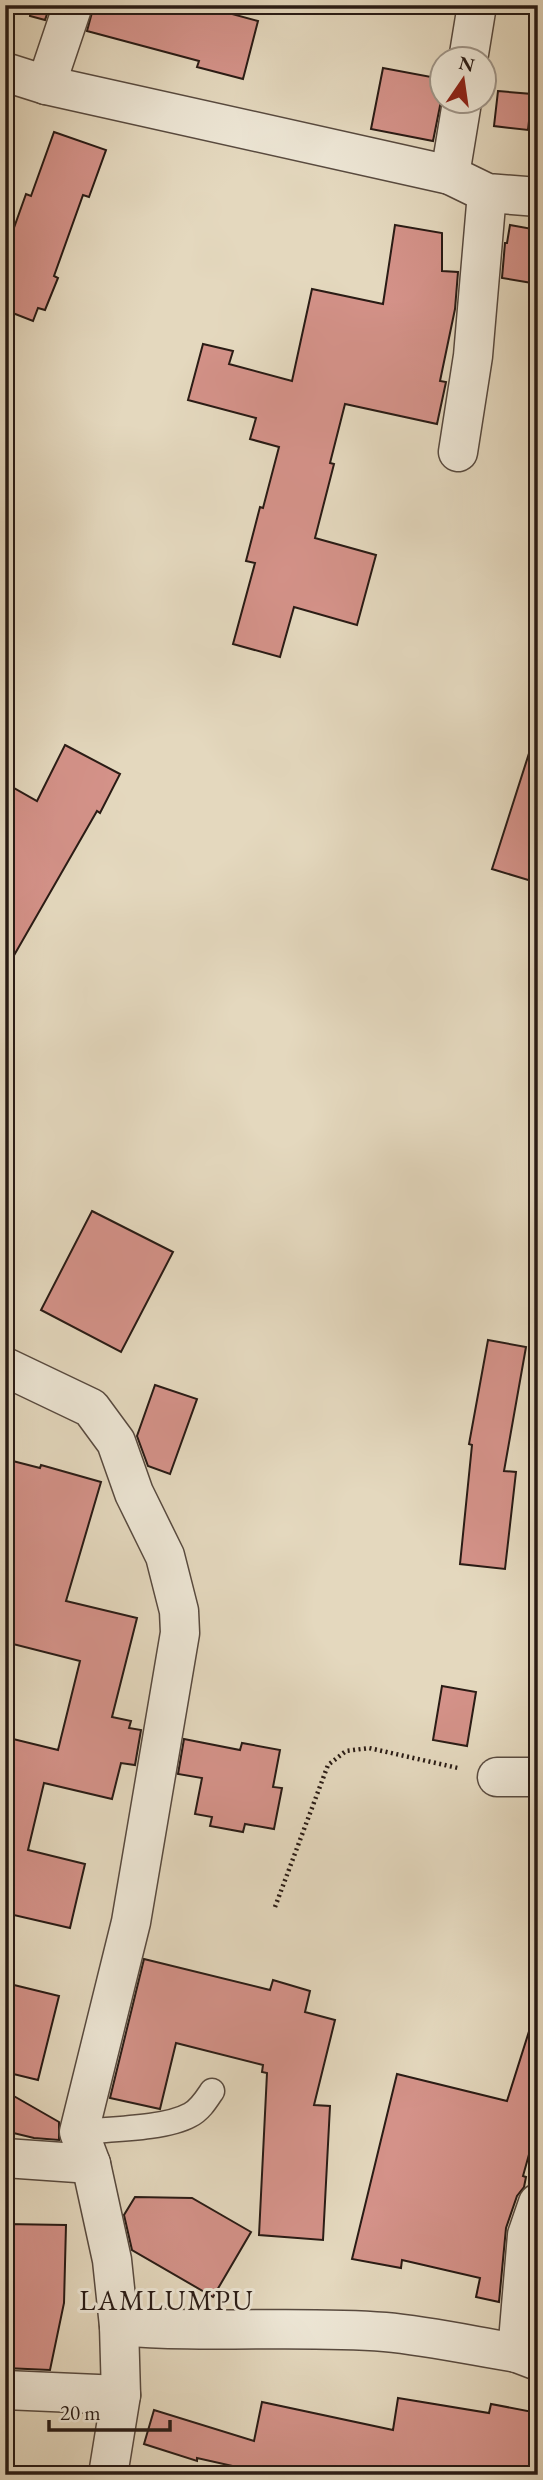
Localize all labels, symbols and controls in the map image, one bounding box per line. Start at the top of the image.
north arrow [428,46,498,116]
text: N [456,50,478,78]
district label: LAMLUMPU [79,2282,255,2318]
scale bar [49,2389,170,2433]
text: 20 m [60,2399,101,2426]

